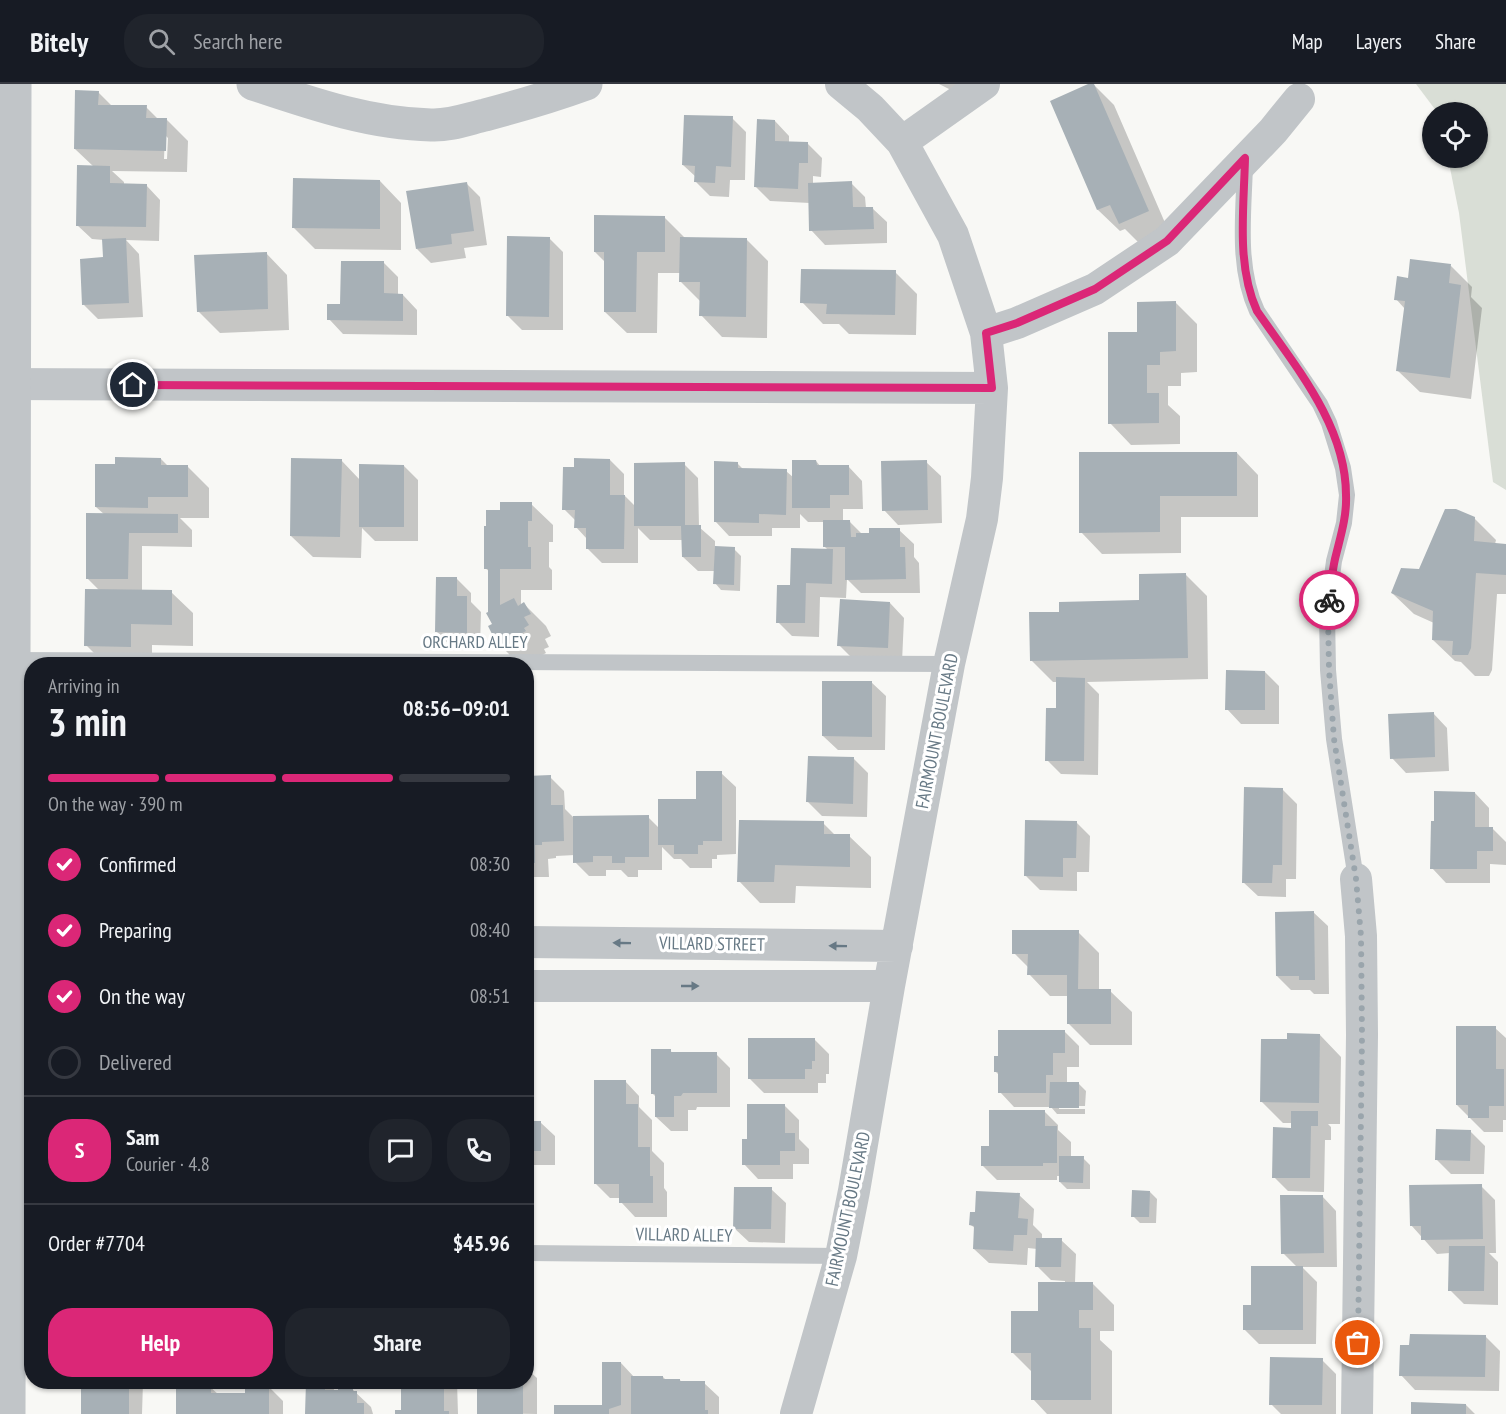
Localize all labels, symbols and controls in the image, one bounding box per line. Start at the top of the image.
search box [124,14,544,68]
text: Bitely [30,23,88,60]
icon: search [145,25,178,58]
text: Search here [193,27,283,55]
text: Map [1292,28,1323,55]
text: Layers [1356,28,1402,55]
text: Share [1435,28,1476,55]
map controls [1422,102,1488,168]
button: locate [1422,102,1488,168]
pin [107,359,158,410]
icon: home [116,368,149,401]
courier [1299,570,1359,630]
icon: bike [1313,584,1346,617]
street label: ORCHARD ALLEY [422,630,528,653]
street label: FAIRMOUNT BOULEVARD [910,651,963,810]
text: Arriving in [48,673,120,699]
text: 08:56–09:01 [403,694,510,722]
text: 3 min [48,696,127,747]
text: On the way · 390 m [48,791,183,817]
icon: check [48,848,81,881]
text: Confirmed [99,850,176,878]
text: 08:30 [470,851,510,877]
icon: check [48,914,81,947]
text: Preparing [99,916,172,944]
text: 08:40 [470,917,510,943]
street label: VILLARD STREET [658,931,765,956]
one-way arrow [613,938,632,948]
one-way arrow [829,941,848,950]
icon: check [48,980,81,1013]
one-way arrow [680,981,699,991]
text: On the way [99,982,185,1010]
text: 08:51 [470,983,510,1009]
text: Delivered [99,1048,172,1076]
button: chat [369,1119,432,1182]
button: phone [447,1119,510,1182]
text: Sam [126,1123,159,1151]
street label: FAIRMOUNT BOULEVARD [820,1129,875,1288]
text: S [75,1136,84,1164]
text: Courier · 4.8 [126,1151,210,1177]
street label: VILLARD ALLEY [634,1222,733,1247]
text: Order #7704 [48,1229,145,1257]
text: $45.96 [453,1229,510,1257]
button: Help [48,1308,273,1377]
button: Share [285,1308,510,1377]
pin [1332,1317,1383,1368]
icon: bag [1341,1326,1374,1359]

